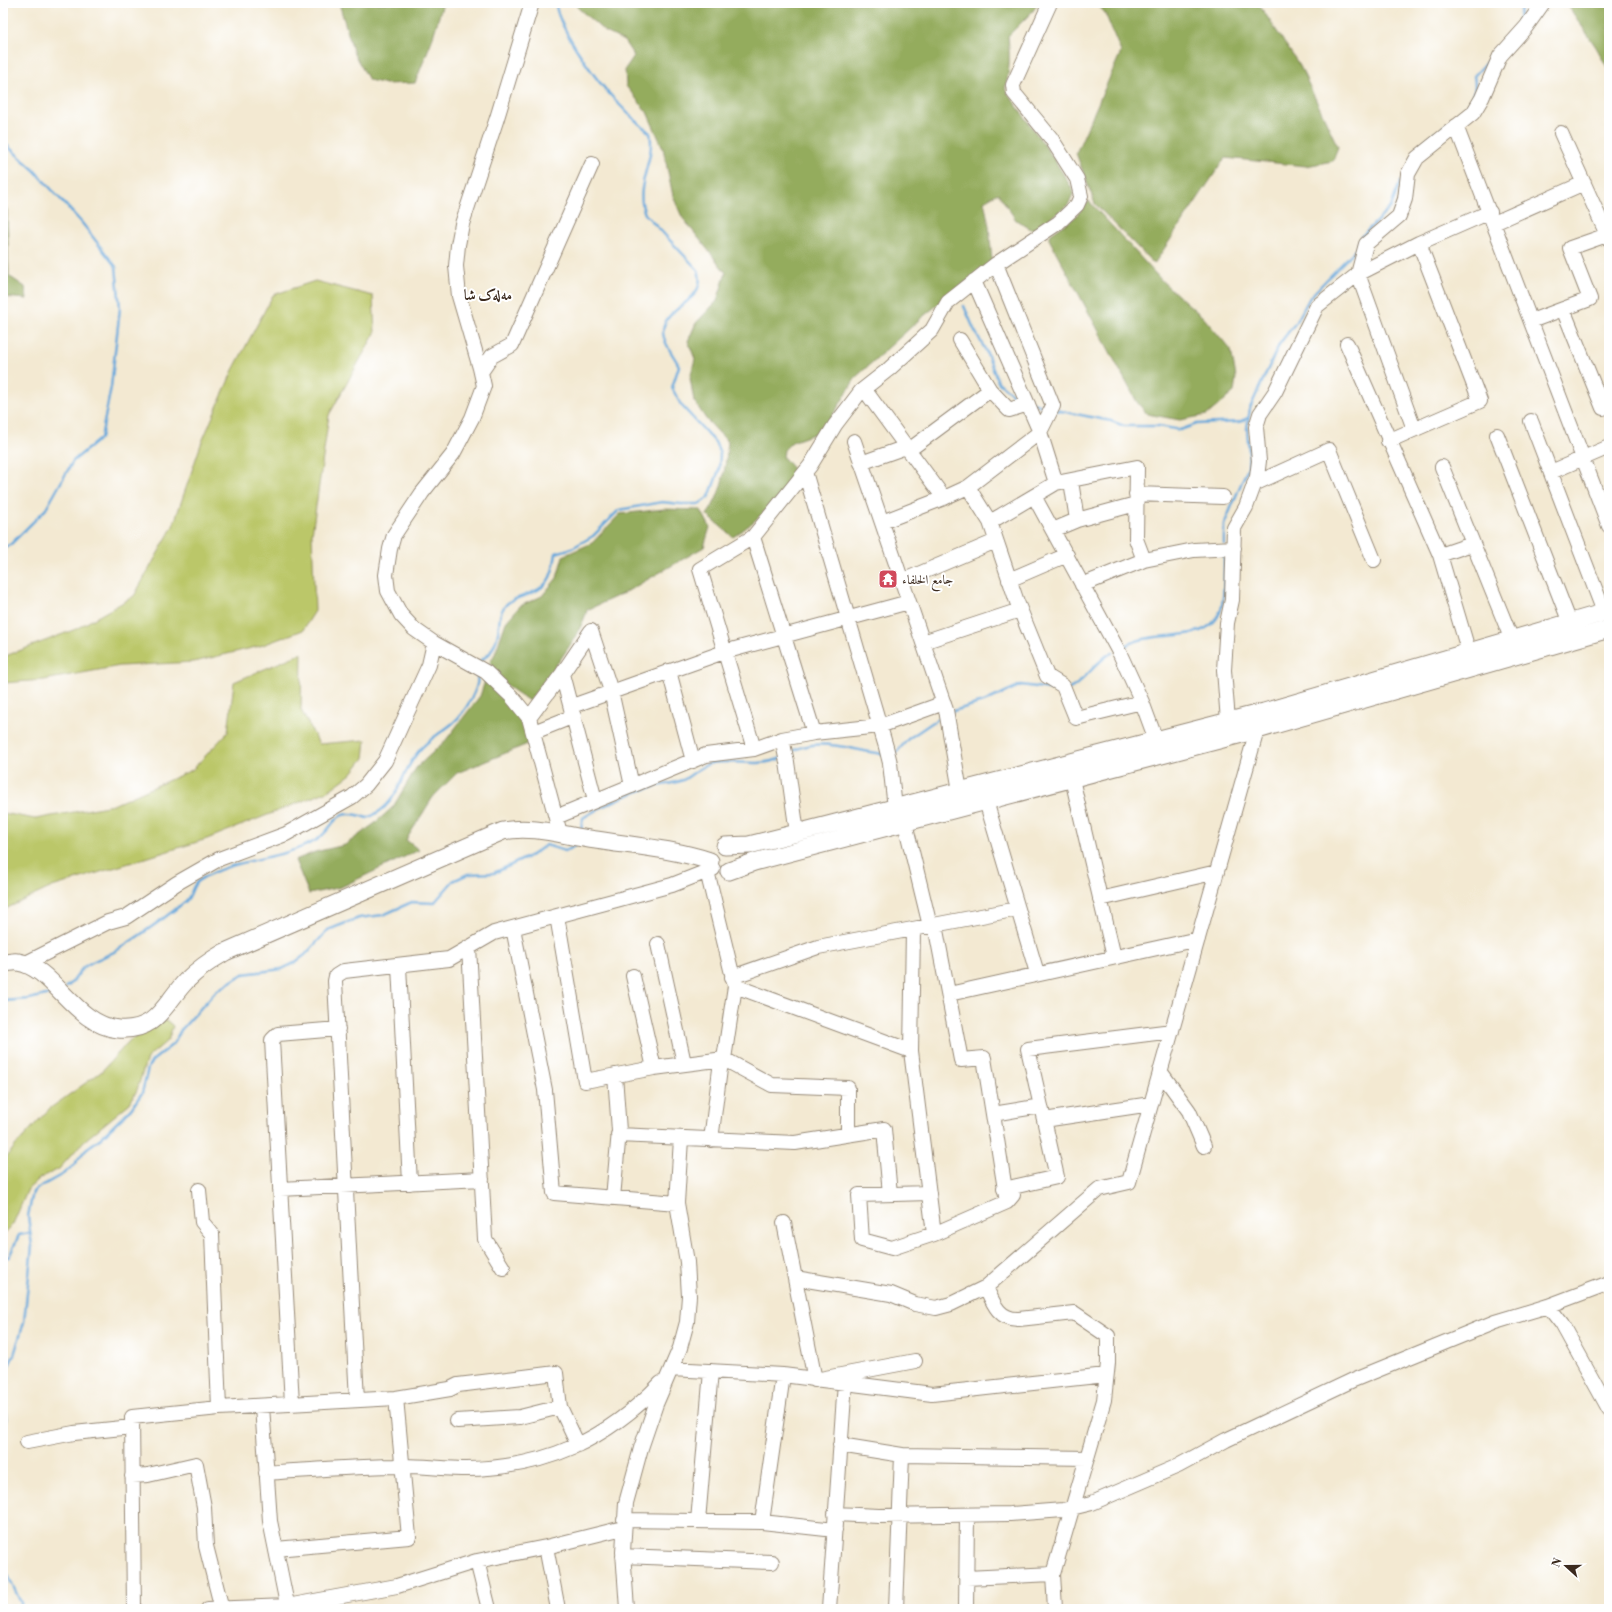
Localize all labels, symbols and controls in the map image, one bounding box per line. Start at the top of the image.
district label: مەلەک شا [464,286,512,305]
temple icon: جامع الخلفاء [877,568,899,590]
place label: جامع الخلفاء [902,572,954,592]
north arrow [1546,1546,1586,1586]
text: N [1550,1556,1566,1569]

